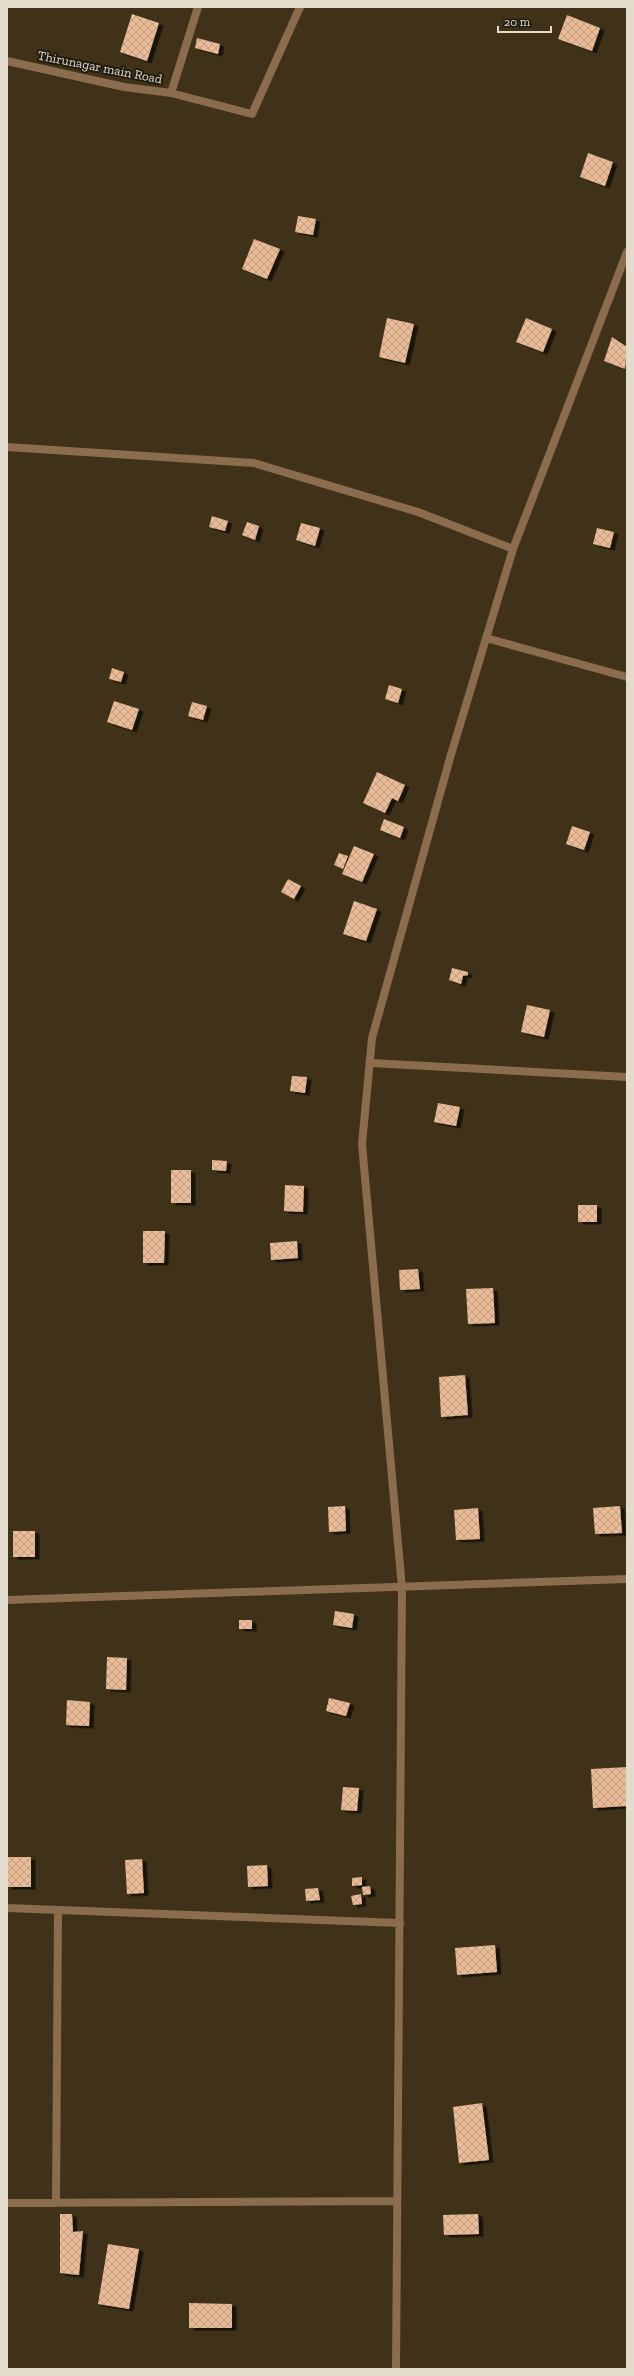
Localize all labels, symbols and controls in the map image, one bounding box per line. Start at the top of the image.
scale bar [498,8,551,34]
text: 20 m [504,15,531,29]
street label: Thirunagar main Road [36,48,164,86]

